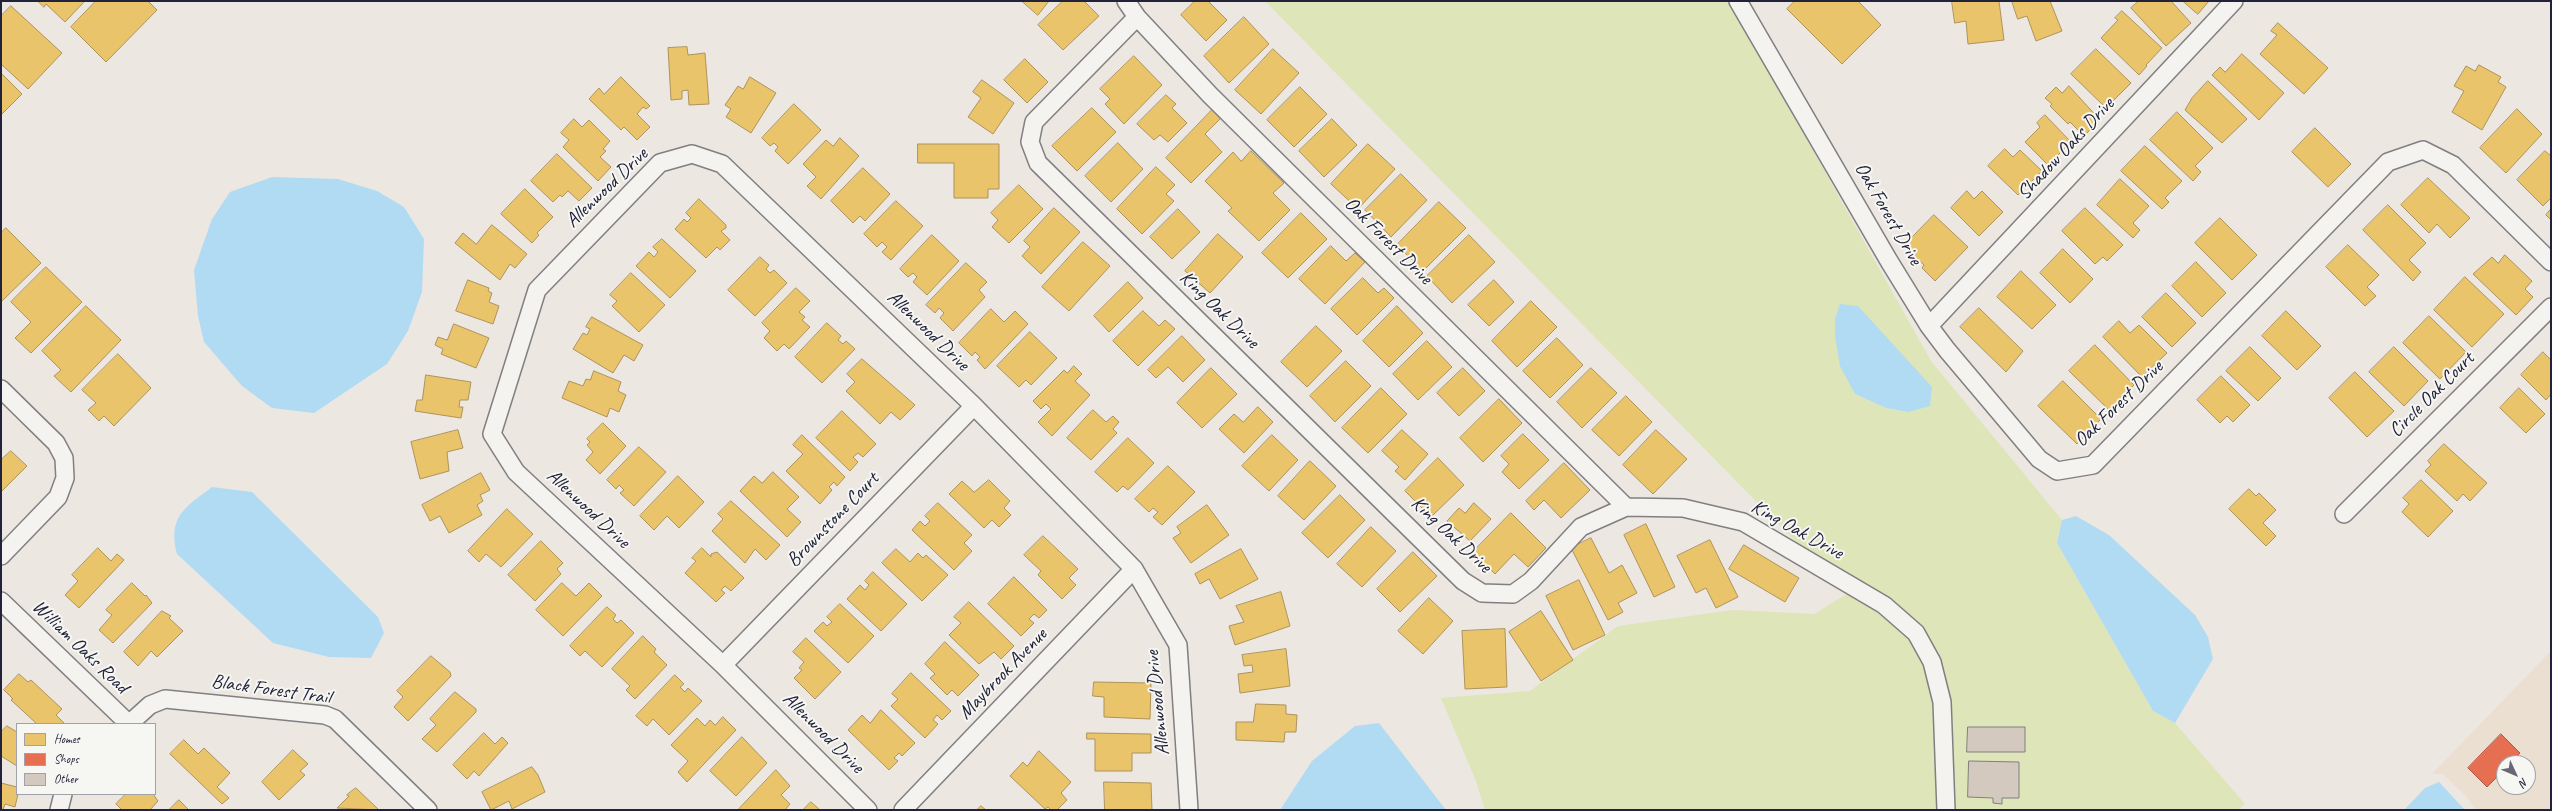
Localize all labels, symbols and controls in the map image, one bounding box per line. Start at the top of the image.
street label: Shadow Oaks Drive [2012,93,2120,205]
street label: Allenwood Drive [561,143,653,233]
street label: Oak Forest Drive [1849,158,1927,270]
street label: Oak Forest Drive [1339,192,1437,290]
street label: King Oak Drive [1174,266,1264,354]
street label: Allenwood Drive [882,286,974,376]
street label: Circle Oak Court [2384,347,2480,443]
street label: Oak Forest Drive [2070,356,2168,452]
street label: Allenwood Drive [541,464,635,554]
street label: Brownstone Court [782,468,884,572]
street label: King Oak Drive [1406,492,1496,578]
street label: King Oak Drive [1747,495,1847,565]
street label: William Oaks Road [27,595,133,699]
street label: Maybrook Avenue [953,623,1053,725]
street label: Allenwood Drive [1141,649,1175,757]
street label: Black Forest Trail [210,670,332,710]
street label: Allenwood Drive [777,687,869,779]
legend [16,723,156,795]
text: Homes [54,731,80,747]
text: Shops [54,751,79,767]
north arrow [2496,755,2536,795]
text: Other [54,771,78,787]
text: N [2517,775,2531,790]

